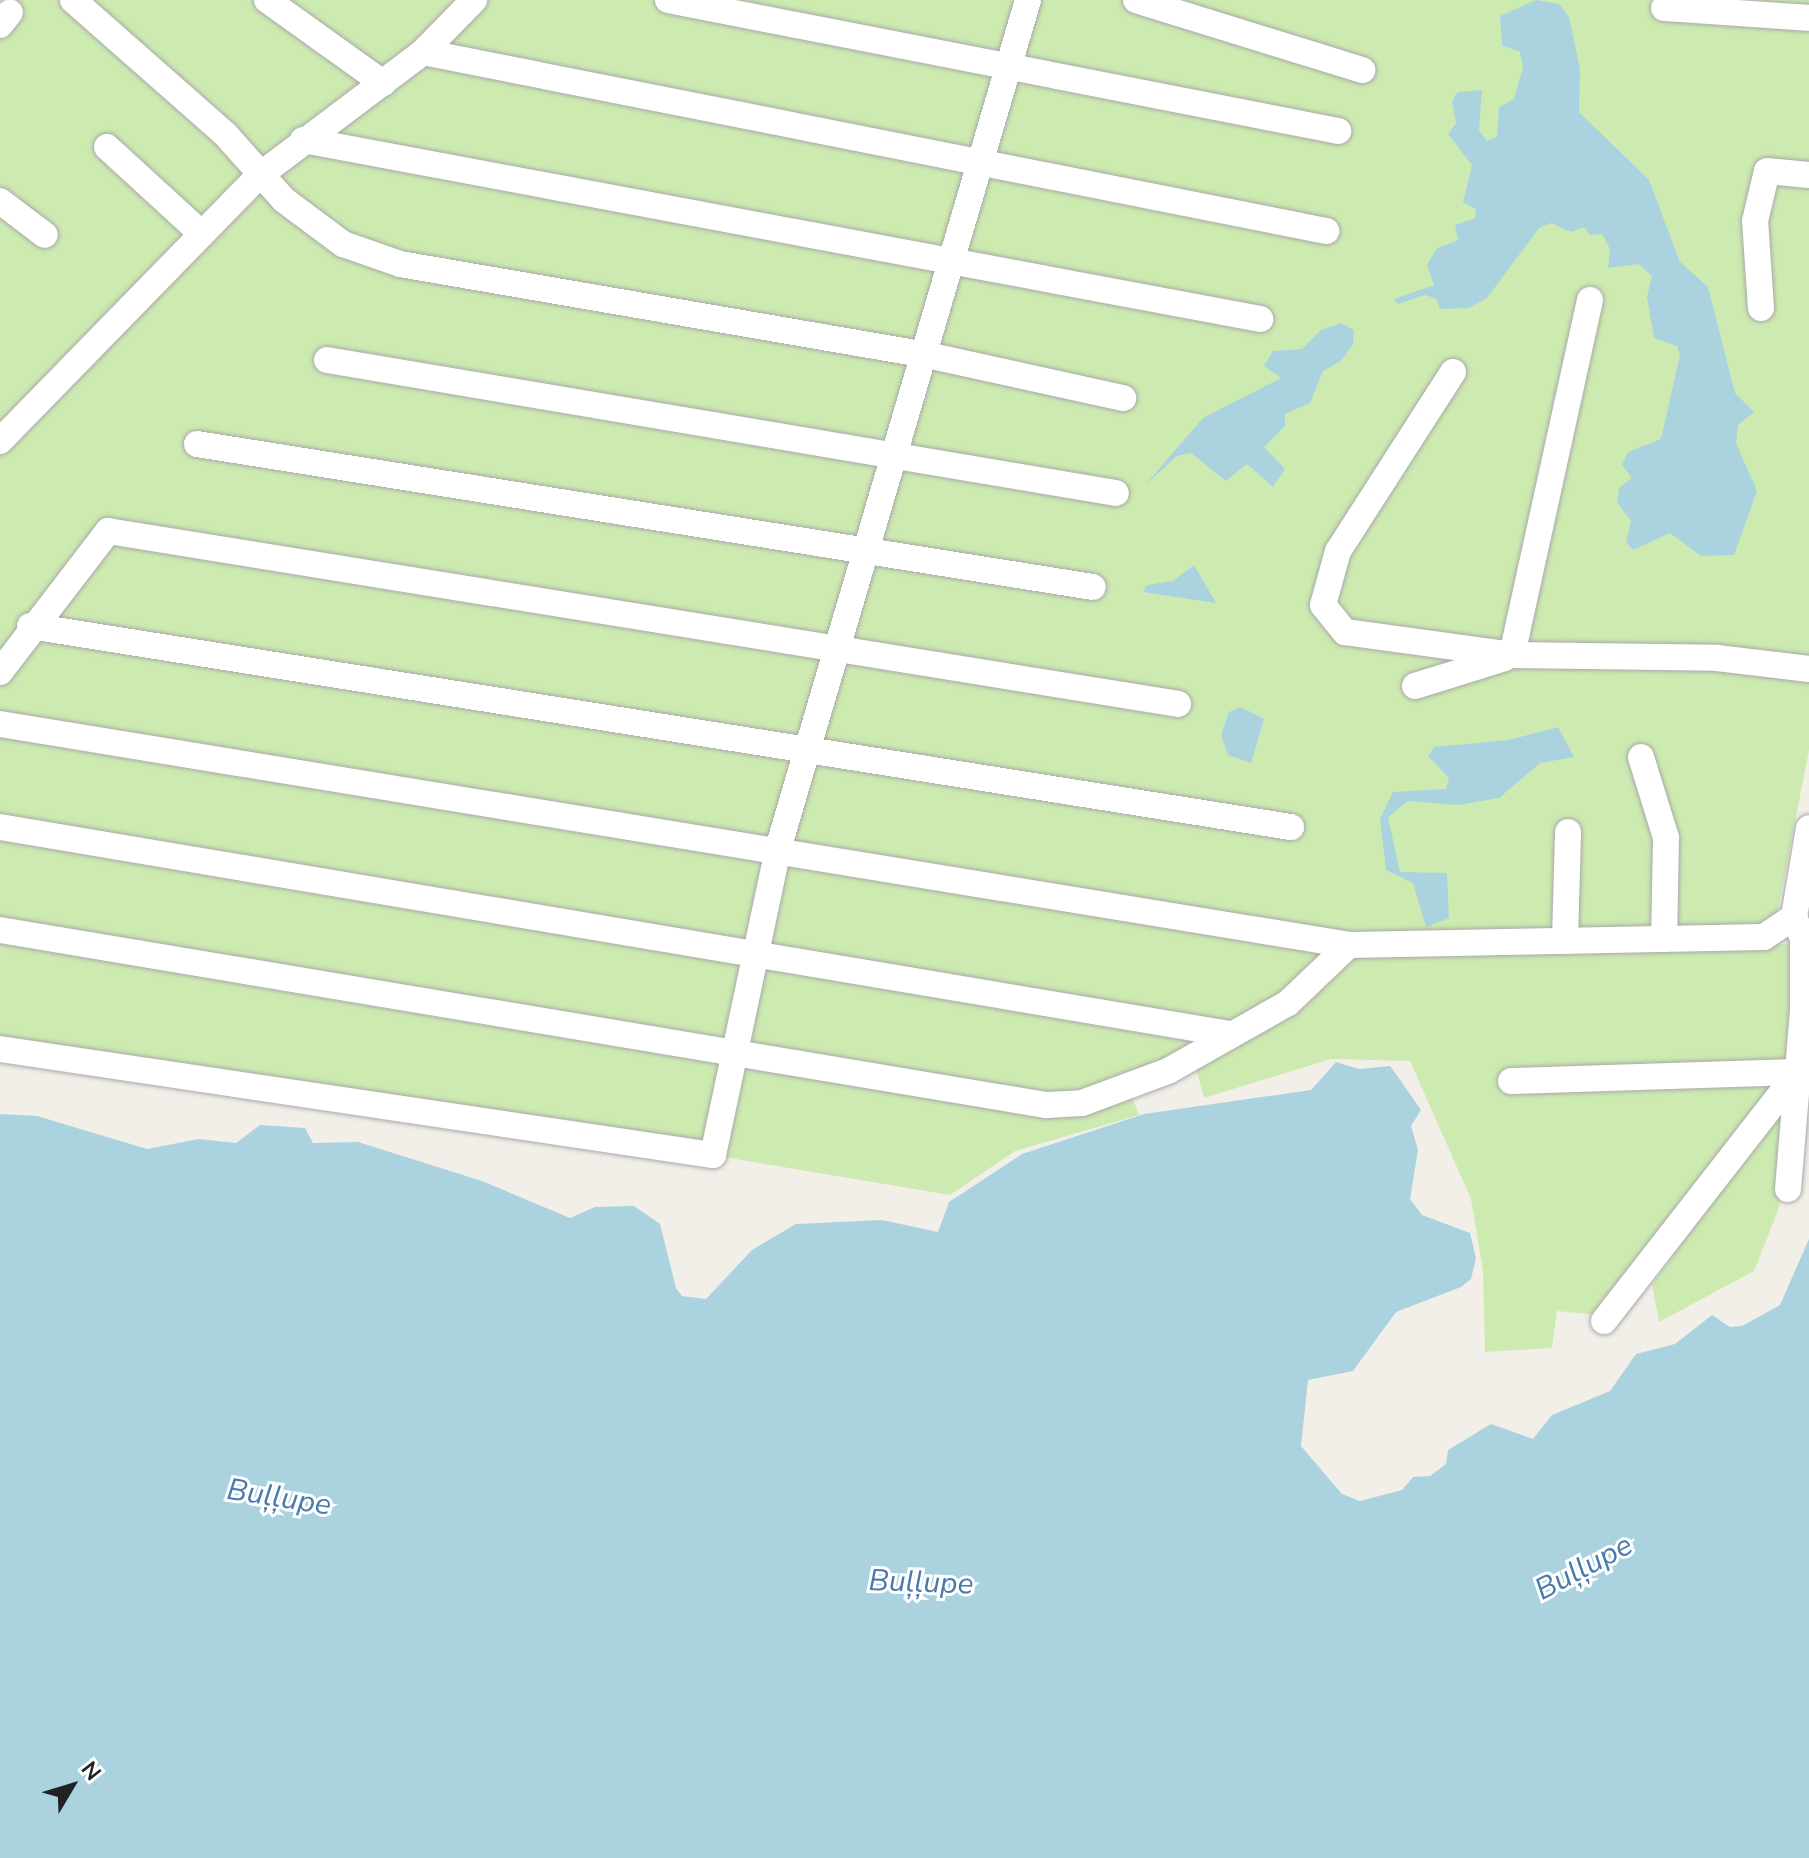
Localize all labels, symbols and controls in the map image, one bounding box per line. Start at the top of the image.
water label: Buļļupe [224,1472,334,1524]
water label: Buļļupe [1529,1527,1639,1609]
water label: Buļļupe [868,1563,974,1603]
north arrow [32,1746,112,1826]
text: N [74,1756,108,1787]

